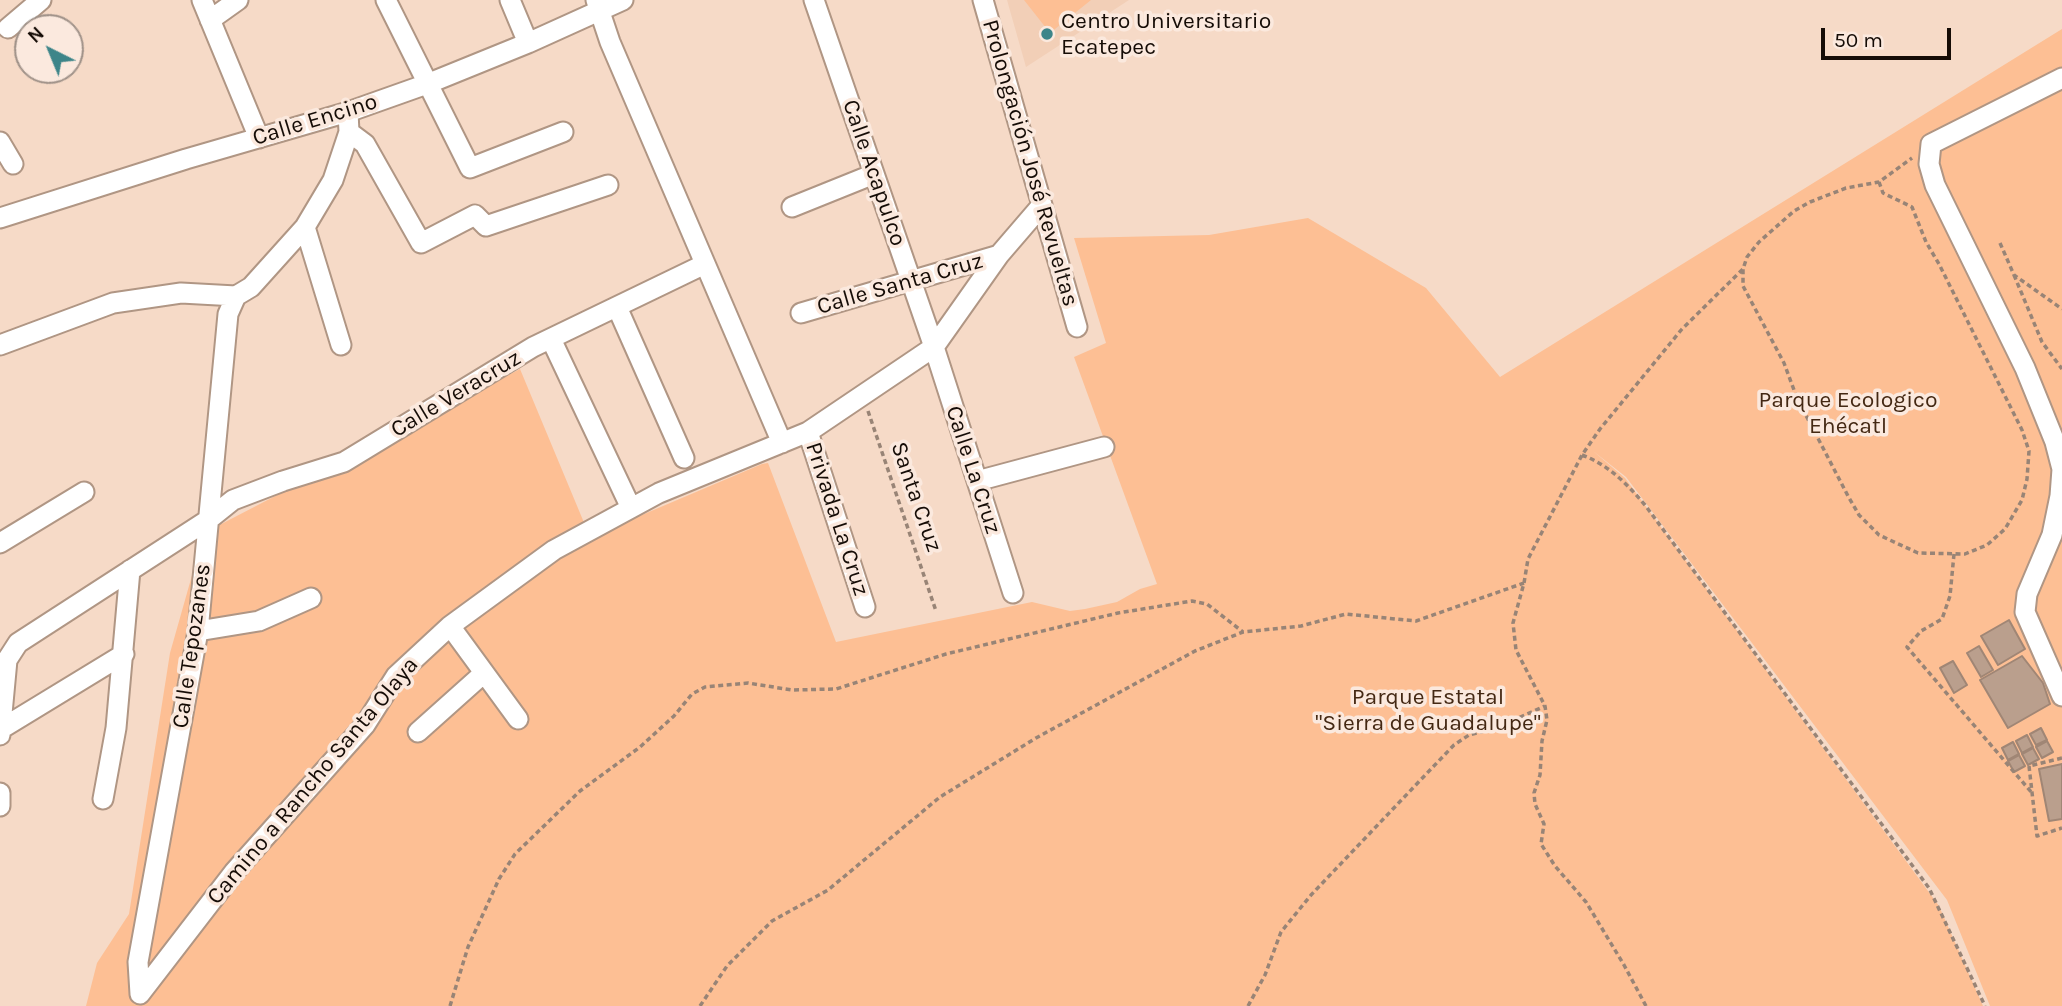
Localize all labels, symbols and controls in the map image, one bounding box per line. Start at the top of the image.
place label: Centro Universitario Ecatepec [1061,7,1271,61]
north arrow [14,14,84,84]
scale bar [1824,14,1954,58]
street label: Prolongación José Revueltas [976,16,1084,310]
text: N [24,22,49,48]
marker: Centro Universitario Ecatepec [1039,26,1055,42]
text: 50 m [1834,28,1883,52]
street label: Calle Encino [249,88,381,152]
street label: Calle Acapulco [836,96,912,250]
street label: Calle Santa Cruz [814,247,986,321]
street label: Calle Veracruz [386,344,526,444]
park label: Parque Ecologico Ehécatl [1759,386,1937,440]
street label: Calle La Cruz [939,402,1007,538]
street label: Santa Cruz [884,438,948,556]
street label: Privada La Cruz [799,439,875,599]
street label: Calle Tepozanes [167,562,217,730]
street label: Camino a Rancho Santa Olaya [201,652,425,910]
park label: Parque Estatal "Sierra de Guadalupe" [1315,683,1541,737]

